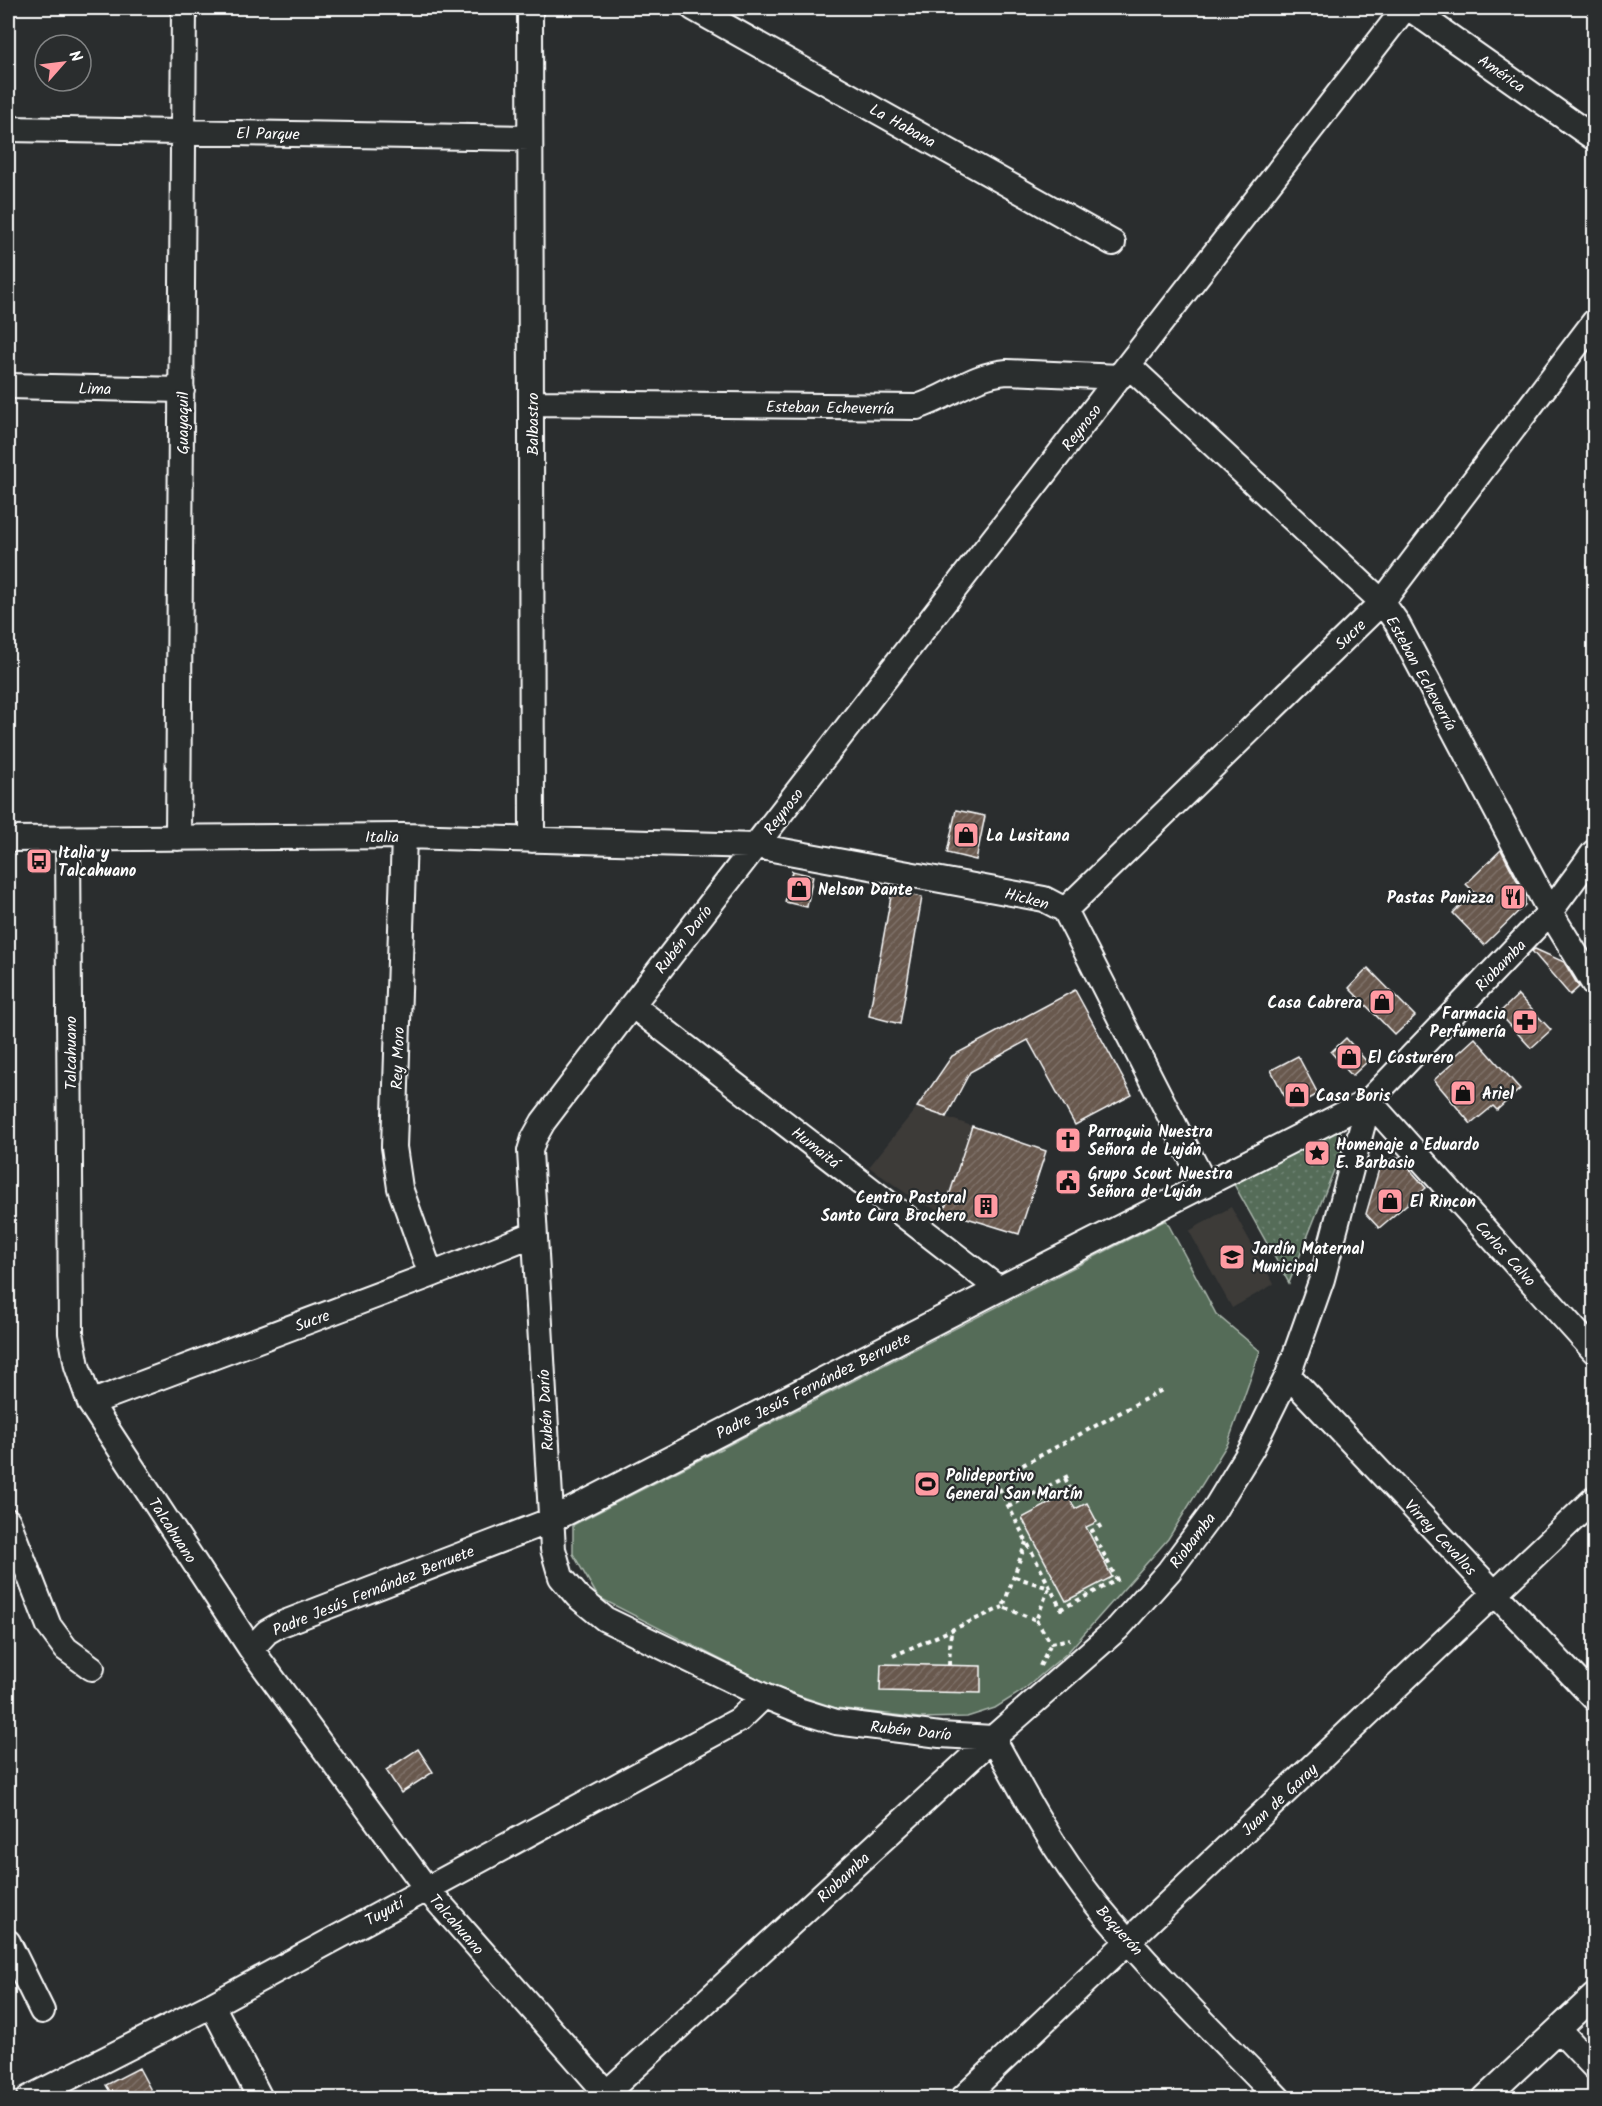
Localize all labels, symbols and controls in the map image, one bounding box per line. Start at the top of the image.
north arrow [33,33,93,93]
text: N [62,46,88,67]
street label: América [1472,49,1530,100]
street label: La Habana [864,98,940,155]
street label: El Parque [236,121,300,148]
street label: Lima [78,377,112,402]
street label: Guayaquil [171,391,196,455]
street label: Balbastro [521,392,546,456]
street label: Esteban Echeverría [765,395,894,422]
street label: Reynoso [1056,399,1109,457]
street label: Esteban Echeverría [1379,611,1463,736]
street label: Sucre [1329,614,1373,657]
street label: Reynoso [758,783,811,841]
shop icon: La Lusitana [951,820,981,850]
place label: La Lusitana [986,824,1070,849]
street label: Italia [365,825,399,850]
place label: Italia y Talcahuano [58,841,136,884]
bus stop icon: Italia y Talcahuano [24,846,54,876]
shop icon: Nelson Dante [784,874,814,904]
place label: Nelson Dante [818,878,913,903]
street label: Hicken [1002,882,1052,917]
restaurant icon: Pastas Panizza [1498,882,1528,912]
place label: Pastas Panizza [1387,886,1494,911]
street label: Rubén Darío [649,900,719,980]
street label: Riobamba [1470,934,1533,998]
shop icon: Casa Cabrera [1367,987,1397,1017]
place label: Casa Cabrera [1268,991,1362,1016]
place label: Farmacia Perfumería [1430,1002,1506,1045]
pharmacy icon: Farmacia Perfumería [1510,1007,1540,1037]
street label: Talcahuano [59,1016,84,1090]
street label: Rey Moro [385,1026,412,1090]
shop icon: El Costurero [1334,1042,1364,1072]
place label: El Costurero [1368,1046,1454,1071]
shop icon: Ariel [1448,1078,1478,1108]
shop icon: Casa Boris [1282,1080,1312,1110]
place label: Ariel [1482,1082,1515,1107]
place label: Casa Boris [1316,1084,1391,1109]
place label: Parroquia Nuestra Señora de Luján [1088,1120,1213,1163]
street label: Humaitá [785,1121,846,1176]
church icon: Parroquia Nuestra Señora de Luján [1053,1125,1083,1155]
place label: Homenaje a Eduardo E. Barbasio [1336,1133,1479,1176]
place icon: Homenaje a Eduardo E. Barbasio [1302,1138,1332,1168]
place label: Grupo Scout Nuestra Señora de Luján [1088,1162,1233,1205]
public building icon: Grupo Scout Nuestra Señora de Luján [1053,1167,1083,1197]
place label: Centro Pastoral Santo Cura Brochero [821,1186,967,1229]
shop icon: El Rincon [1375,1186,1405,1216]
place label: El Rincon [1410,1190,1476,1215]
building icon: Centro Pastoral Santo Cura Brochero [971,1191,1001,1221]
street label: Carlos Calvo [1468,1215,1542,1293]
place label: Jardín Maternal Municipal [1252,1237,1365,1280]
school or university icon: Jardín Maternal Municipal [1217,1242,1247,1272]
street label: Sucre [291,1304,334,1339]
street label: Padre Jesús Fernández Berruete [712,1326,916,1446]
street label: Rubén Darío [532,1369,561,1451]
place label: Polideportivo General San Martín [946,1464,1083,1507]
sports icon: Polideportivo General San Martín [912,1469,942,1499]
street label: Talcahuano [141,1493,202,1569]
street label: Virrey Cevallos [1398,1494,1482,1582]
street label: Riobamba [1164,1507,1223,1574]
street label: Padre Jesús Fernández Berruete [269,1539,478,1643]
street label: Rubén Darío [869,1715,953,1748]
street label: Juan de Garay [1236,1758,1324,1842]
street label: Riobamba [812,1847,876,1909]
street label: Talcahuano [422,1889,490,1961]
street label: Tuyutí [361,1890,411,1933]
street label: Boquerón [1089,1900,1149,1962]

